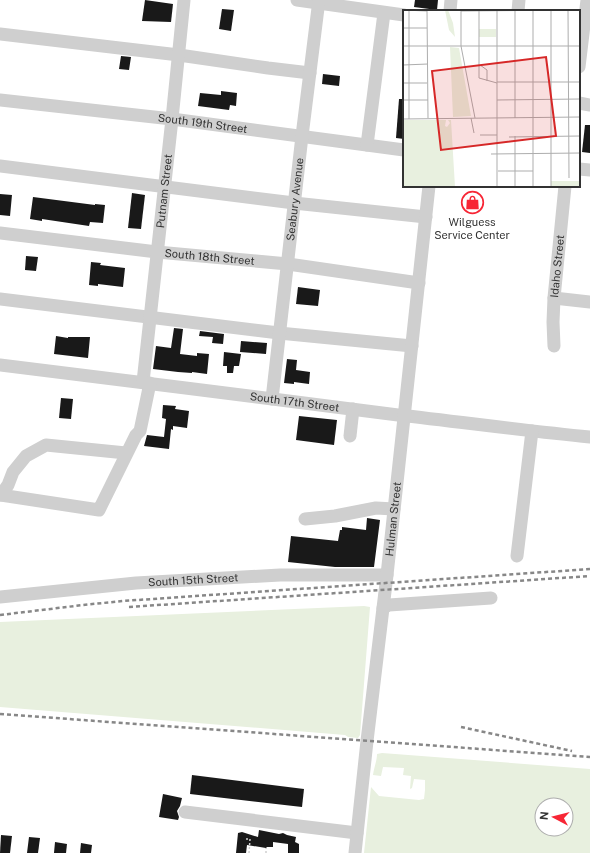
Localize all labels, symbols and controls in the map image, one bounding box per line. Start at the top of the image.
inset map [403,10,580,187]
street label: South 19th Street [157,111,248,135]
street label: Putnam Street [154,154,174,229]
street label: Seabury Avenue [284,157,305,241]
shop icon: Wilguess Service Center [459,189,485,215]
place label: Wilguess Service Center [434,216,510,241]
street label: Idaho Street [548,234,566,298]
street label: South 18th Street [164,247,255,267]
street label: South 17th Street [249,390,340,413]
street label: Hulman Street [383,481,403,557]
street label: South 15th Street [148,571,239,588]
north arrow [534,797,574,837]
text: N [538,811,551,821]

